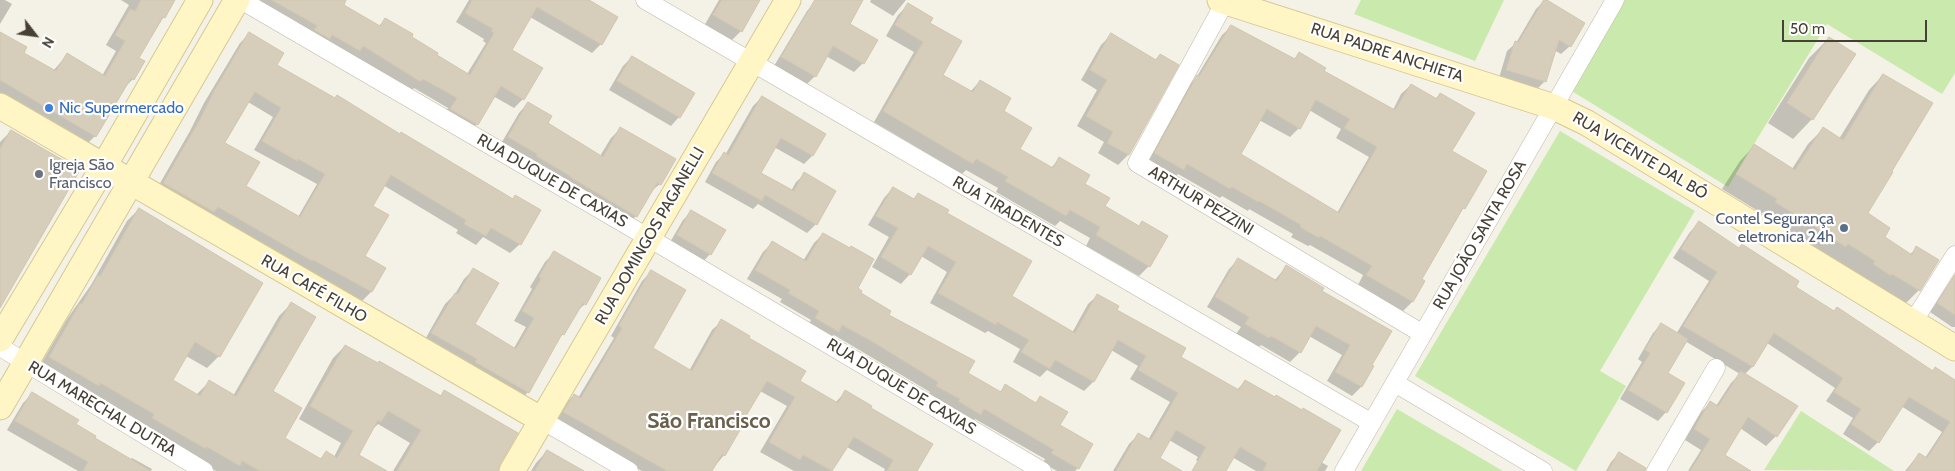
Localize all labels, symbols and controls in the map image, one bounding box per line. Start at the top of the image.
north arrow [10,10,60,60]
scale bar [1785,10,1930,42]
street label: RUA PADRE ANCHIETA [1308,19,1466,87]
text: 50 m [1790,20,1825,38]
text: N [38,34,58,51]
place label: Nic Supermercado [59,98,184,118]
marker: Nic Supermercado [43,102,55,114]
street label: RUA VICENTE DAL BÓ [1569,108,1711,204]
street label: RUA DUQUE DE CAXIAS [473,130,631,232]
street label: RUA DOMINGOS PAGANELLI [591,144,709,328]
place label: Igreja São Francisco [49,155,114,193]
street label: RUA JOÃO SANTA ROSA [1429,157,1531,313]
street label: ARTHUR PEZZINI [1145,162,1257,240]
marker: Igreja São Francisco [33,168,45,180]
street label: RUA TIRADENTES [949,172,1067,252]
place label: Contel Segurança eletronica 24h [1715,209,1834,247]
marker: Contel Segurança eletronica 24h [1838,222,1850,234]
street label: RUA CAFÉ FILHO [258,251,370,327]
street label: RUA DUQUE DE CAXIAS [823,335,979,439]
street label: RUA MARECHAL DUTRA [24,357,180,461]
district label: São Francisco [647,409,771,435]

